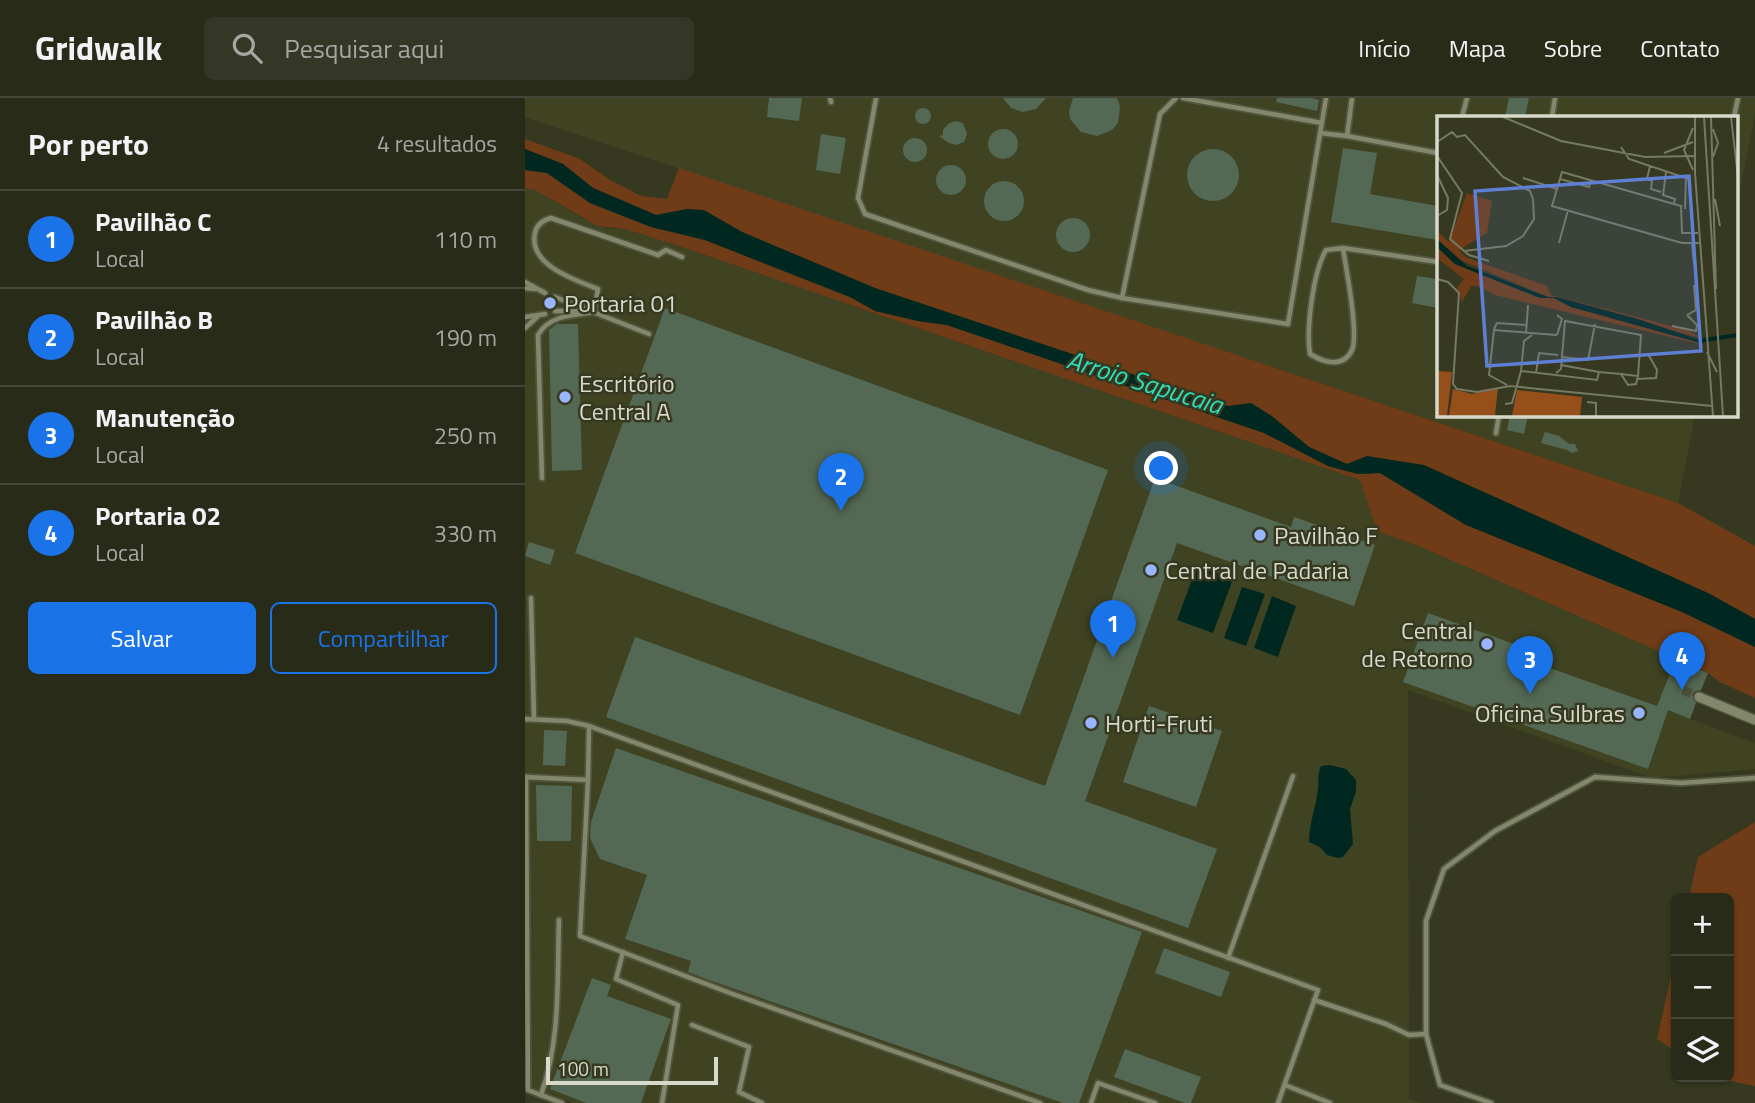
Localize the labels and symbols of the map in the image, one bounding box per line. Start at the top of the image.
inset map [1437,116,1737,416]
place label: Portaria 01 [564,285,677,321]
marker: Portaria 01 [542,295,558,311]
water label: Arroio Sapucaia [1062,340,1230,425]
place label: Escritório Central A [579,365,675,429]
marker: Escritório Central A [557,389,573,405]
your location [1144,451,1178,485]
pin: 2 [818,453,864,511]
place label: Pavilhão F [1274,517,1378,553]
marker: Pavilhão F [1252,527,1268,543]
place label: Central de Padaria [1165,552,1349,588]
marker: Central de Padaria [1143,562,1159,578]
pin: 1 [1090,600,1136,658]
place label: Central de Retorno [1361,612,1473,676]
pin: 4 [1659,632,1705,690]
marker: Central de Retorno [1479,636,1495,652]
pin: 3 [1507,636,1553,694]
place label: Oficina Sulbras [1475,695,1625,731]
place label: Horti-Fruti [1105,705,1213,741]
marker: Oficina Sulbras [1631,705,1647,721]
marker: Horti-Fruti [1083,715,1099,731]
scale bar [546,1054,717,1086]

